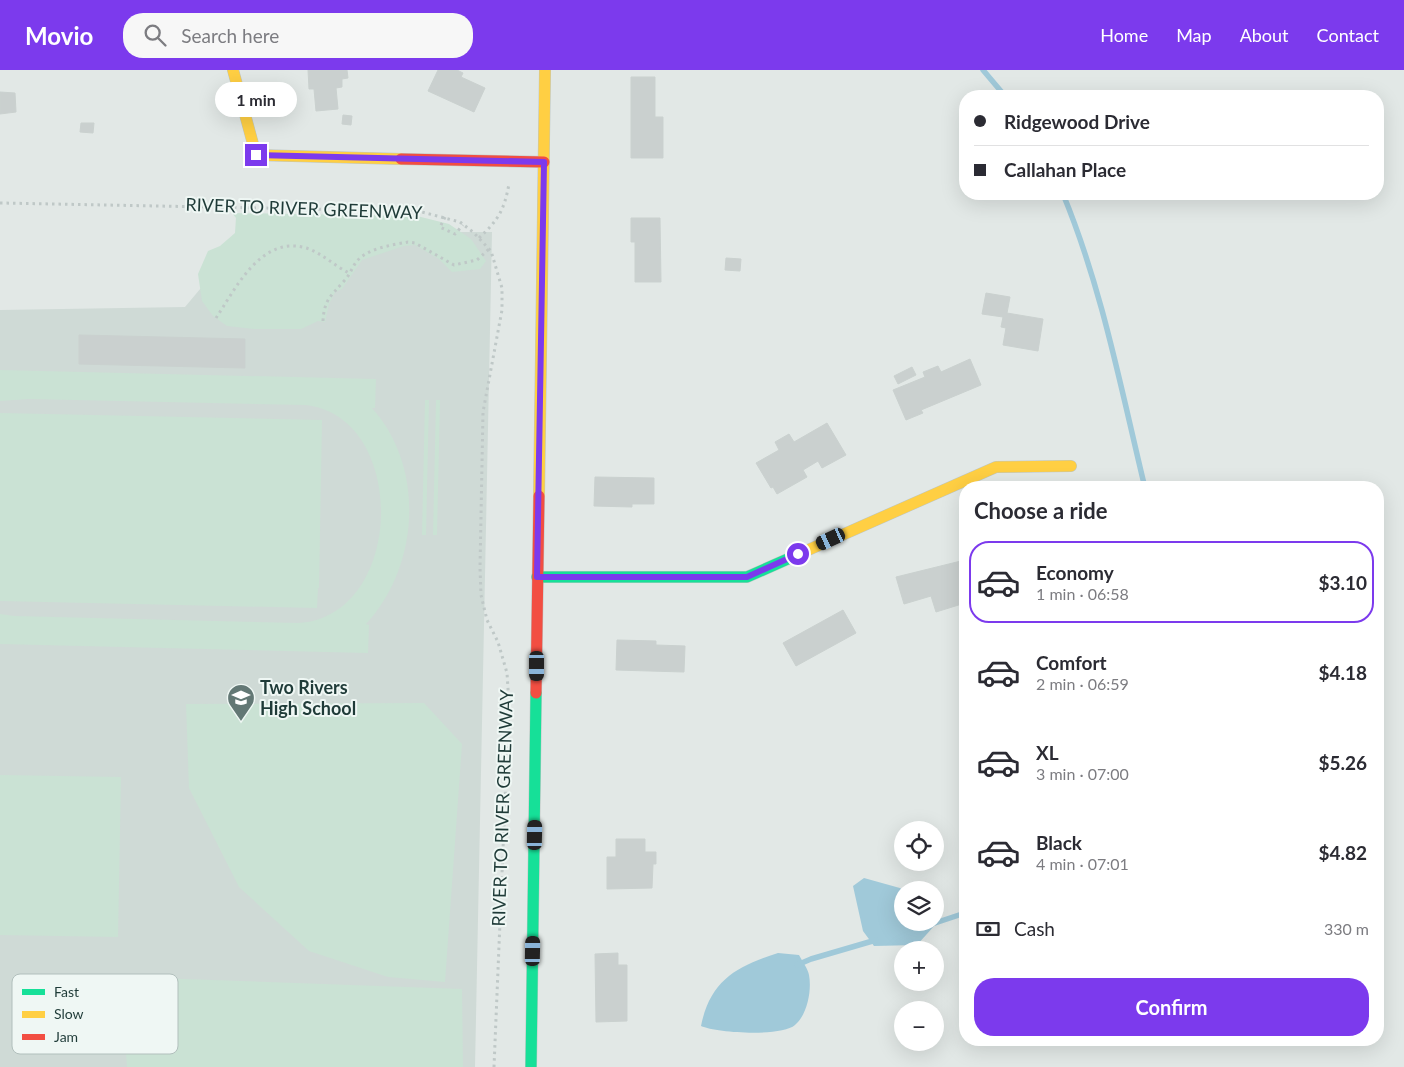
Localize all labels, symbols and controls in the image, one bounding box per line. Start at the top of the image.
search box [123,13,473,58]
text: Movio [25,21,93,50]
icon: search [141,21,169,49]
text: Search here [181,24,279,47]
text: Home [1100,24,1148,46]
text: Map [1176,24,1212,46]
text: About [1240,24,1289,46]
text: Contact [1317,24,1379,46]
callout: 1 min [215,82,297,118]
text: 1 min [236,90,276,109]
text: Ridgewood Drive [1004,110,1150,133]
route end [245,144,267,166]
text: Callahan Place [1004,158,1126,181]
street label: RIVER TO RIVER GREENWAY [185,193,424,223]
text: Choose a ride [974,497,1108,524]
car [814,526,847,552]
route start [787,543,809,565]
icon: car [976,560,1021,605]
text: Economy [1036,561,1114,584]
text: $3.10 [1318,571,1367,594]
text: 1 min · 06:58 [1036,584,1129,603]
icon: car [976,650,1021,695]
car [529,651,544,681]
text: Comfort [1036,651,1107,674]
text: $4.18 [1318,661,1367,684]
text: 2 min · 06:59 [1036,674,1129,693]
place label: Two Rivers High School [260,676,356,719]
school or university icon: Two Rivers High School [226,683,256,722]
street label: RIVER TO RIVER GREENWAY [487,688,517,927]
icon: car [976,740,1021,785]
text: XL [1036,741,1059,764]
text: $5.26 [1318,751,1367,774]
text: 3 min · 07:00 [1036,764,1129,783]
car [527,820,542,850]
map controls [894,821,944,1051]
button: locate [894,821,944,871]
icon: car [976,830,1021,875]
text: Black [1036,831,1082,854]
text: $4.82 [1318,841,1367,864]
text: 4 min · 07:01 [1036,854,1129,873]
button: layers [894,881,944,931]
icon: cash [974,915,1002,943]
text: Cash [1014,917,1055,940]
text: 330 m [1324,919,1369,938]
car [525,936,540,966]
button: + [894,941,944,991]
legend [12,974,178,1054]
button: Confirm [974,978,1369,1036]
text: Fast [54,983,79,1000]
button: − [894,1001,944,1051]
text: Slow [54,1005,84,1022]
text: Jam [54,1028,78,1045]

